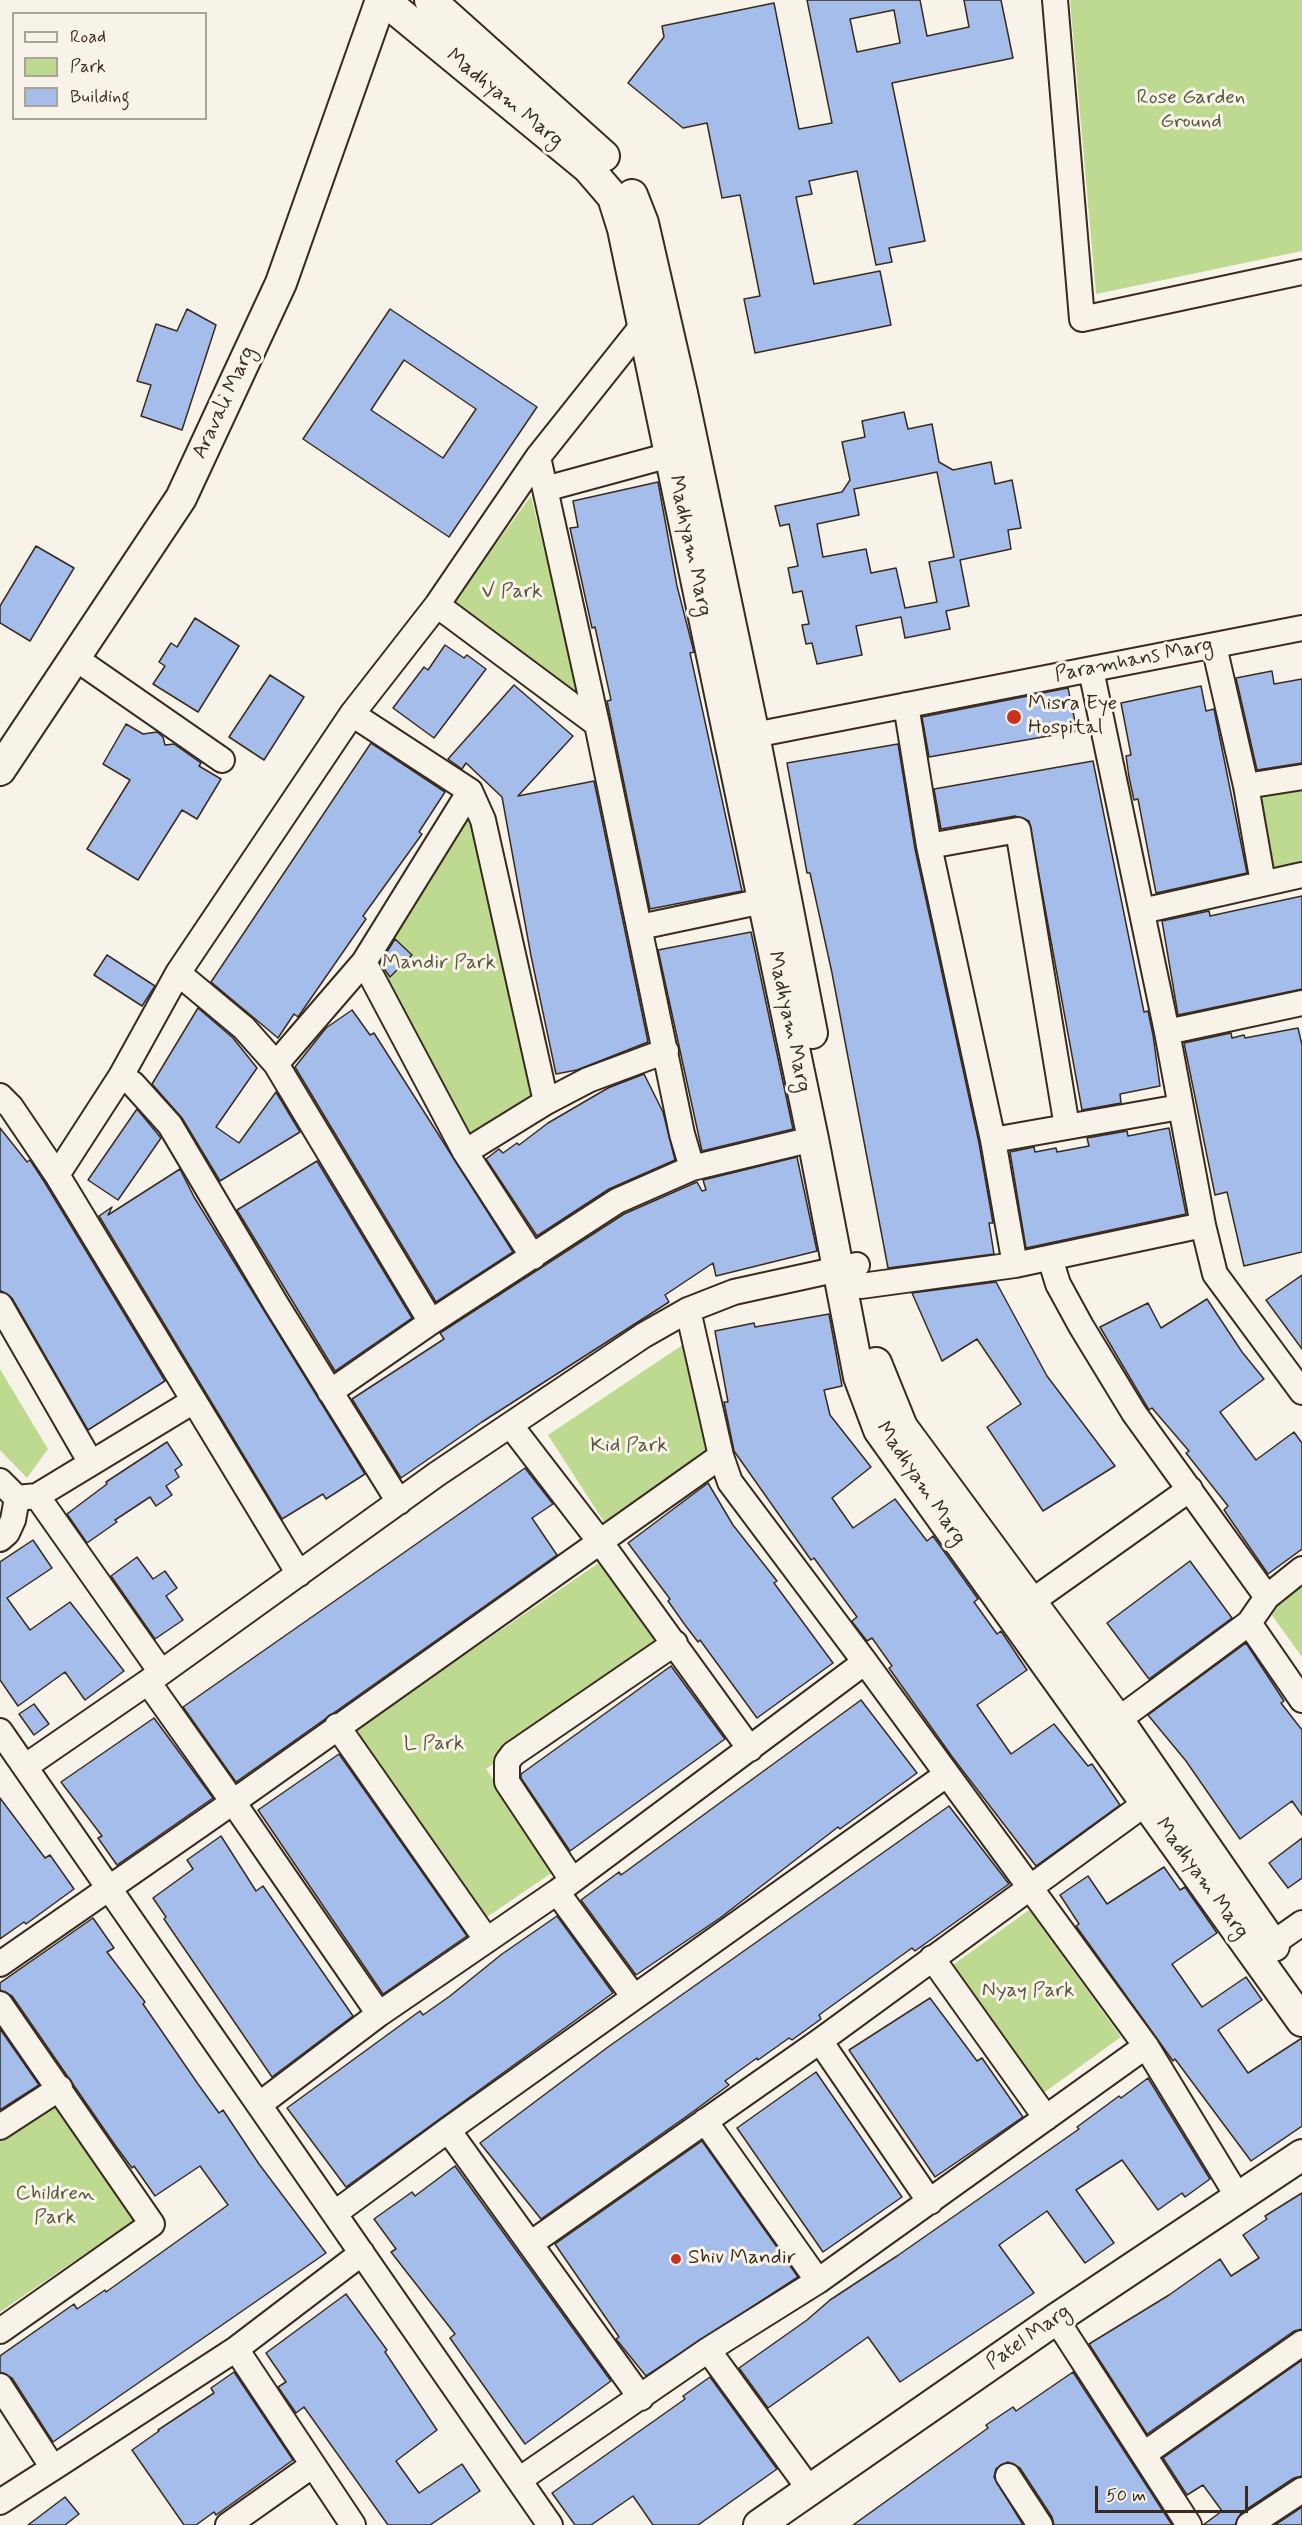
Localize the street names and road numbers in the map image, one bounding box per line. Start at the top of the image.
street label: Madhyam Marg [440,44,568,154]
street label: Aravali Marg [188,343,262,463]
street label: Madhyam Marg [662,473,716,619]
street label: Paramhans Marg [1053,633,1215,689]
street label: Madhyam Marg [761,949,815,1095]
street label: Madhyam Marg [869,1417,971,1551]
street label: Madhyam Marg [1149,1814,1253,1944]
street label: Patel Marg [982,2300,1076,2376]

